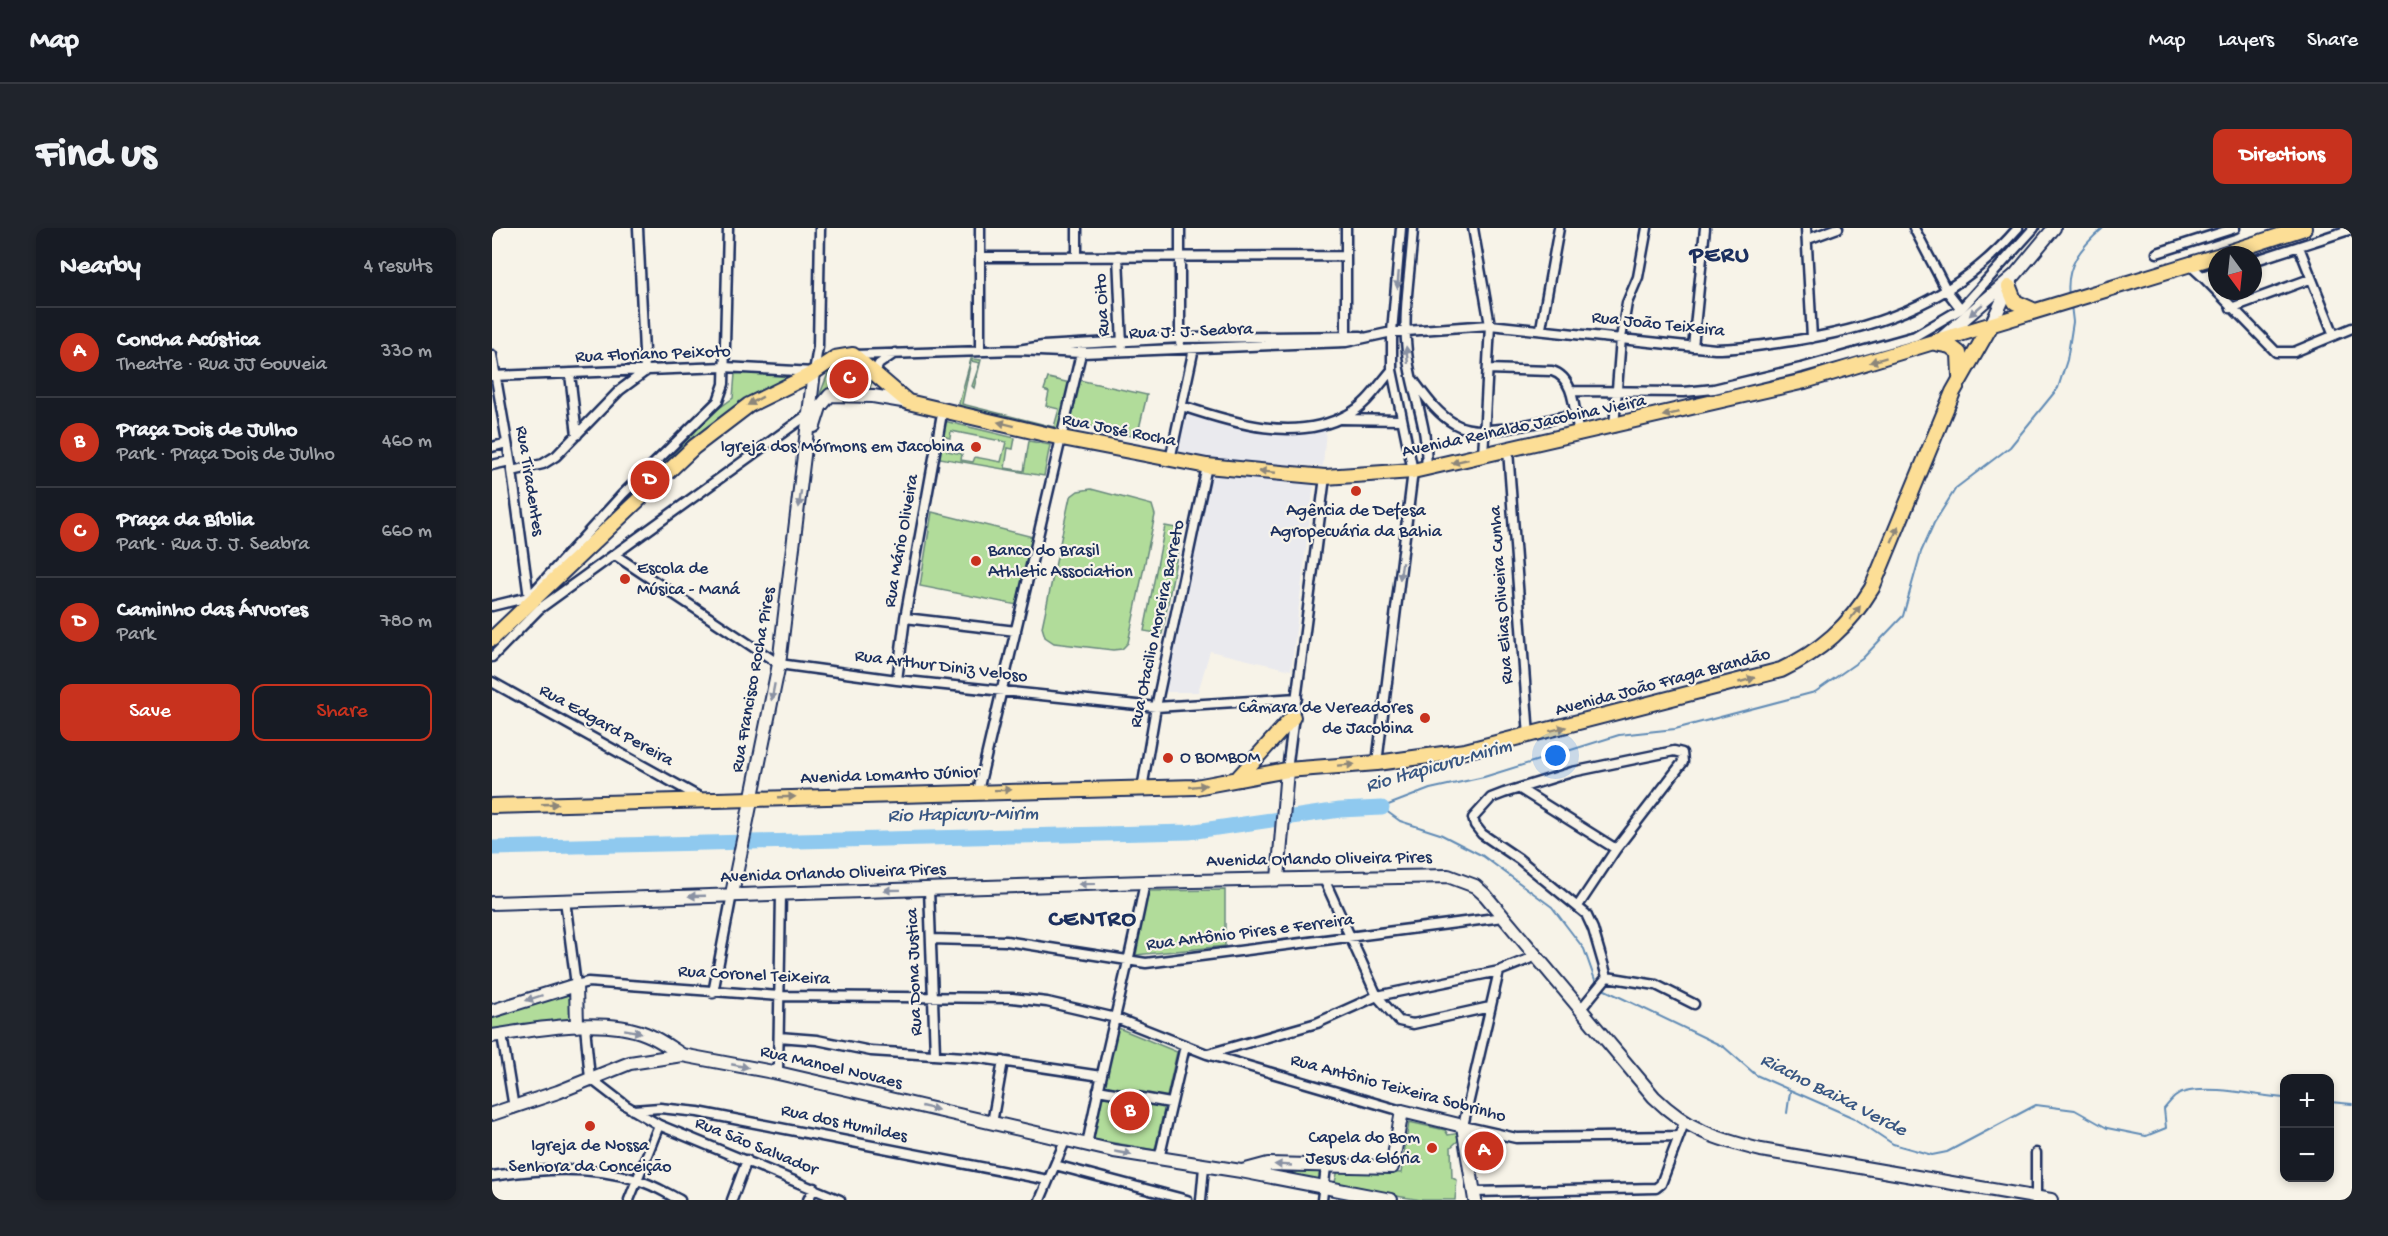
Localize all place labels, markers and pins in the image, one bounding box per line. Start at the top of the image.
pin: C [830,356,868,402]
place label: Igreja dos Mórmons em Jacobina [720,437,965,458]
marker: Igreja dos Mórmons em Jacobina [969,440,983,454]
pin: D [630,458,670,502]
marker: Agência de Defesa Agropecuária da Bahia [1349,484,1363,498]
place label: Agência de Defesa Agropecuária da Bahia [1270,501,1443,543]
place label: Banco do Brasil Athletic Association [987,541,1133,583]
marker: Banco do Brasil Athletic Association [969,554,983,568]
place label: Escola de Música - Maná [637,559,741,601]
marker: Escola de Música - Maná [618,572,632,586]
place label: Câmara de Vereadores de Jacobina [1239,698,1414,740]
marker: Câmara de Vereadores de Jacobina [1418,711,1432,725]
place label: O BOMBOM [1180,748,1261,769]
marker: O BOMBOM [1161,751,1175,765]
pin: B [1110,1088,1150,1134]
marker: Igreja de Nossa Senhora da Conceição [583,1119,597,1133]
place label: Capela do Bom Jesus da Glória [1305,1128,1421,1170]
pin: A [1464,1128,1504,1174]
place label: Igreja de Nossa Senhora da Conceição [508,1136,672,1178]
marker: Capela do Bom Jesus da Glória [1425,1141,1439,1155]

